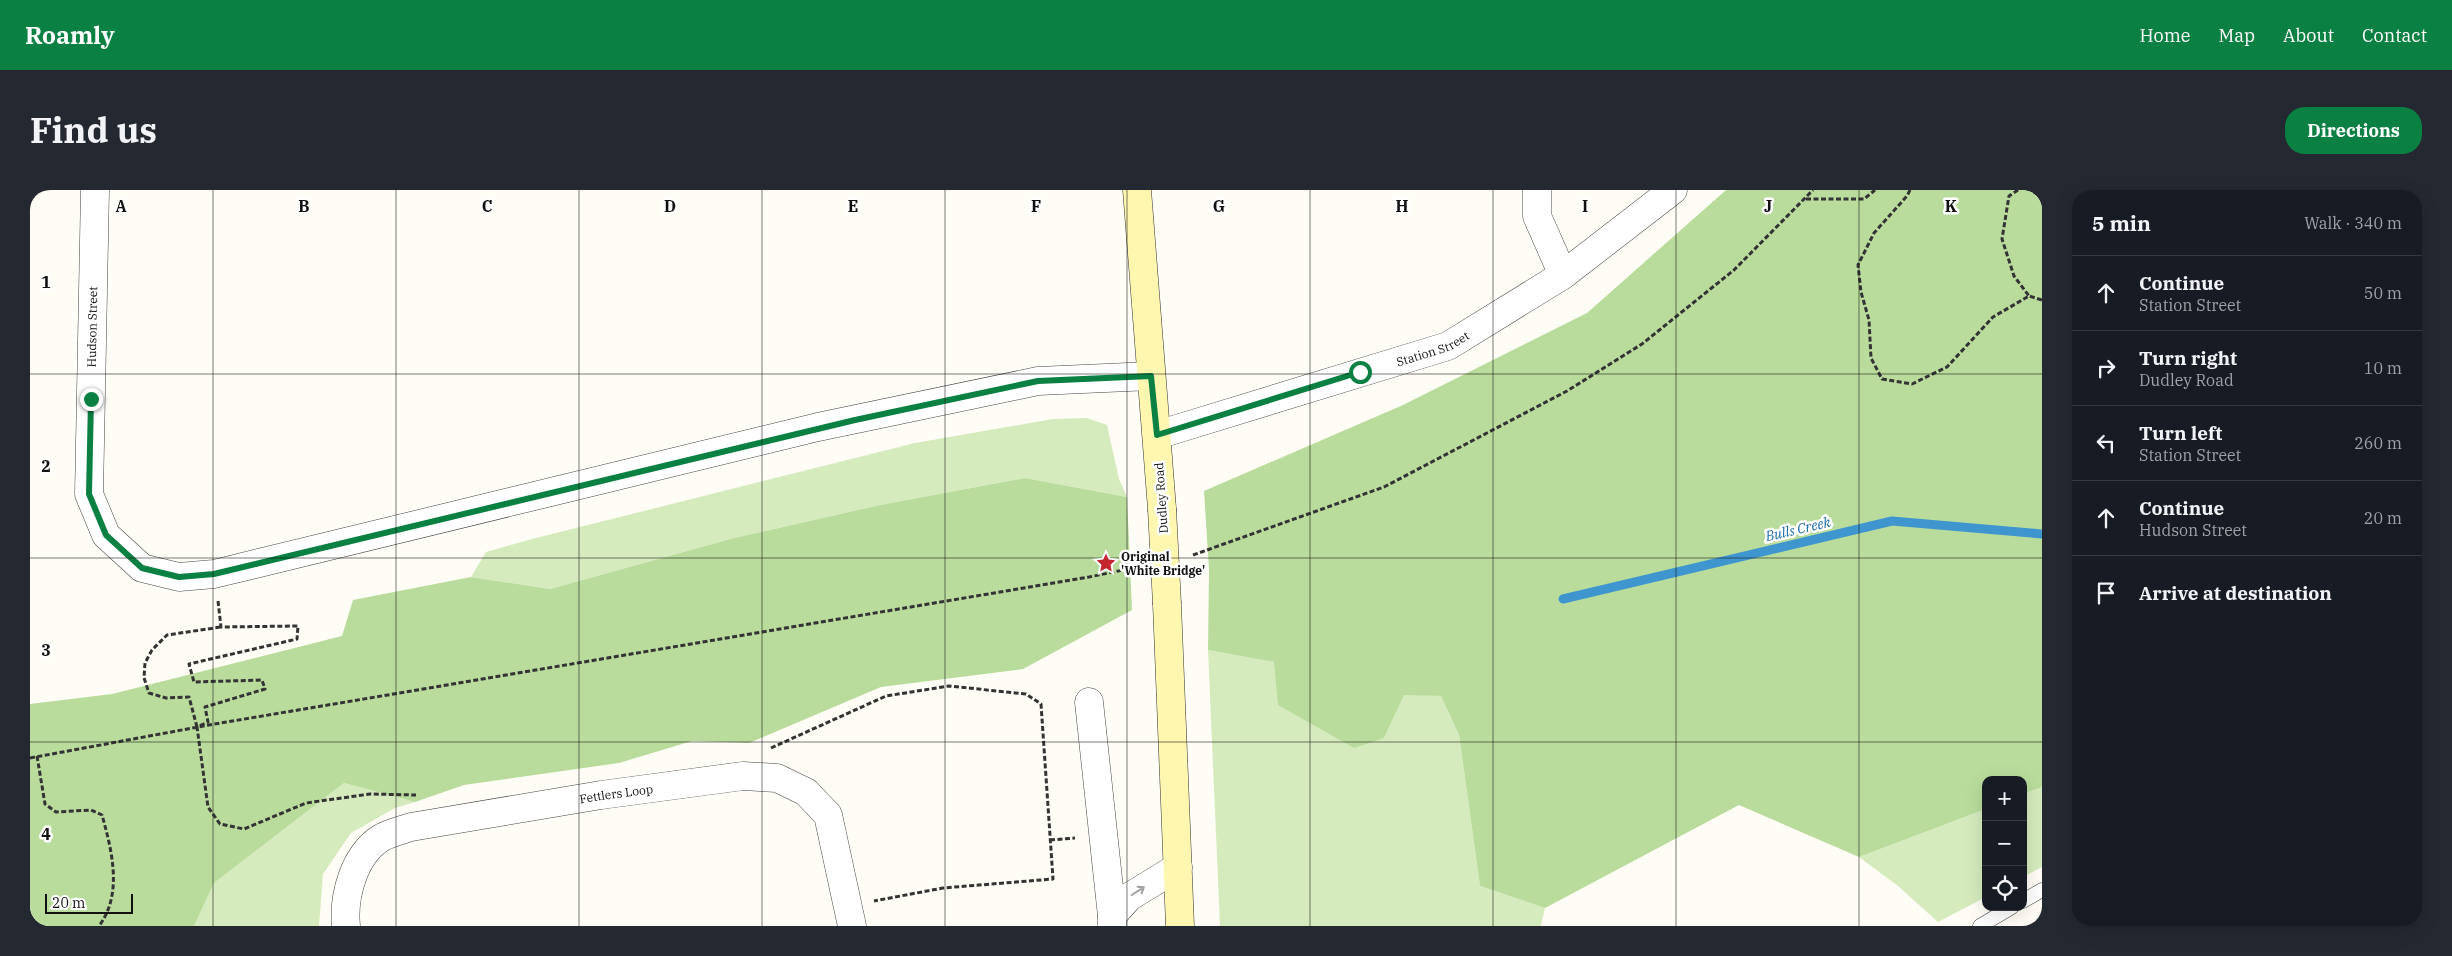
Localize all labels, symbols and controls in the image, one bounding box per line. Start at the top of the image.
text: Roamly [25,19,115,51]
text: Home [2139,24,2191,47]
text: Map [2219,24,2255,47]
text: About [2283,24,2334,47]
text: Contact [2362,24,2427,47]
text: Find us [30,107,157,153]
button: Directions [2285,107,2422,154]
text: A [115,196,127,216]
text: B [298,196,310,216]
text: C [482,196,492,216]
text: D [664,196,676,216]
text: E [848,196,858,216]
text: F [1031,196,1041,216]
text: G [1213,196,1225,216]
text: H [1396,196,1409,216]
text: I [1582,196,1588,216]
text: J [1764,196,1772,216]
text: K [1945,196,1958,216]
text: 5 min [2092,209,2151,237]
text: Walk · 340 m [2304,213,2402,233]
text: Continue [2139,271,2224,295]
text: 1 [41,272,51,292]
icon: ahead [2092,279,2120,307]
text: 50 m [2364,283,2402,303]
street label: Hudson Street [84,286,100,368]
text: Station Street [2139,295,2241,315]
street label: Station Street [1394,327,1472,369]
text: Turn right [2139,346,2237,370]
icon: right [2092,354,2120,382]
text: 10 m [2364,358,2402,378]
route start [1349,361,1372,384]
text: Dudley Road [2139,370,2234,390]
route end [80,388,103,411]
text: Turn left [2139,421,2222,445]
icon: left [2092,429,2120,457]
text: 260 m [2354,433,2402,453]
text: Station Street [2139,445,2241,465]
text: 2 [41,456,51,476]
street label: Dudley Road [1151,462,1171,534]
text: Continue [2139,496,2224,520]
icon: ahead [2092,504,2120,532]
text: 20 m [2364,508,2402,528]
water label: Bulls Creek [1763,513,1833,545]
text: Hudson Street [2139,520,2247,540]
place label: Original 'White Bridge' [1121,549,1205,578]
place icon: Original 'White Bridge' [1095,552,1117,574]
icon: arrive [2092,579,2120,607]
text: Arrive at destination [2139,581,2332,605]
text: 3 [41,640,51,660]
map controls [1982,776,2027,911]
button: + [1982,776,2027,821]
street label: Fettlers Loop [578,781,654,806]
button: − [1982,821,2027,866]
text: 4 [41,824,51,844]
button: locate [1982,866,2027,911]
one-way arrow [1131,886,1145,896]
scale bar [45,891,132,914]
text: 20 m [52,894,85,912]

